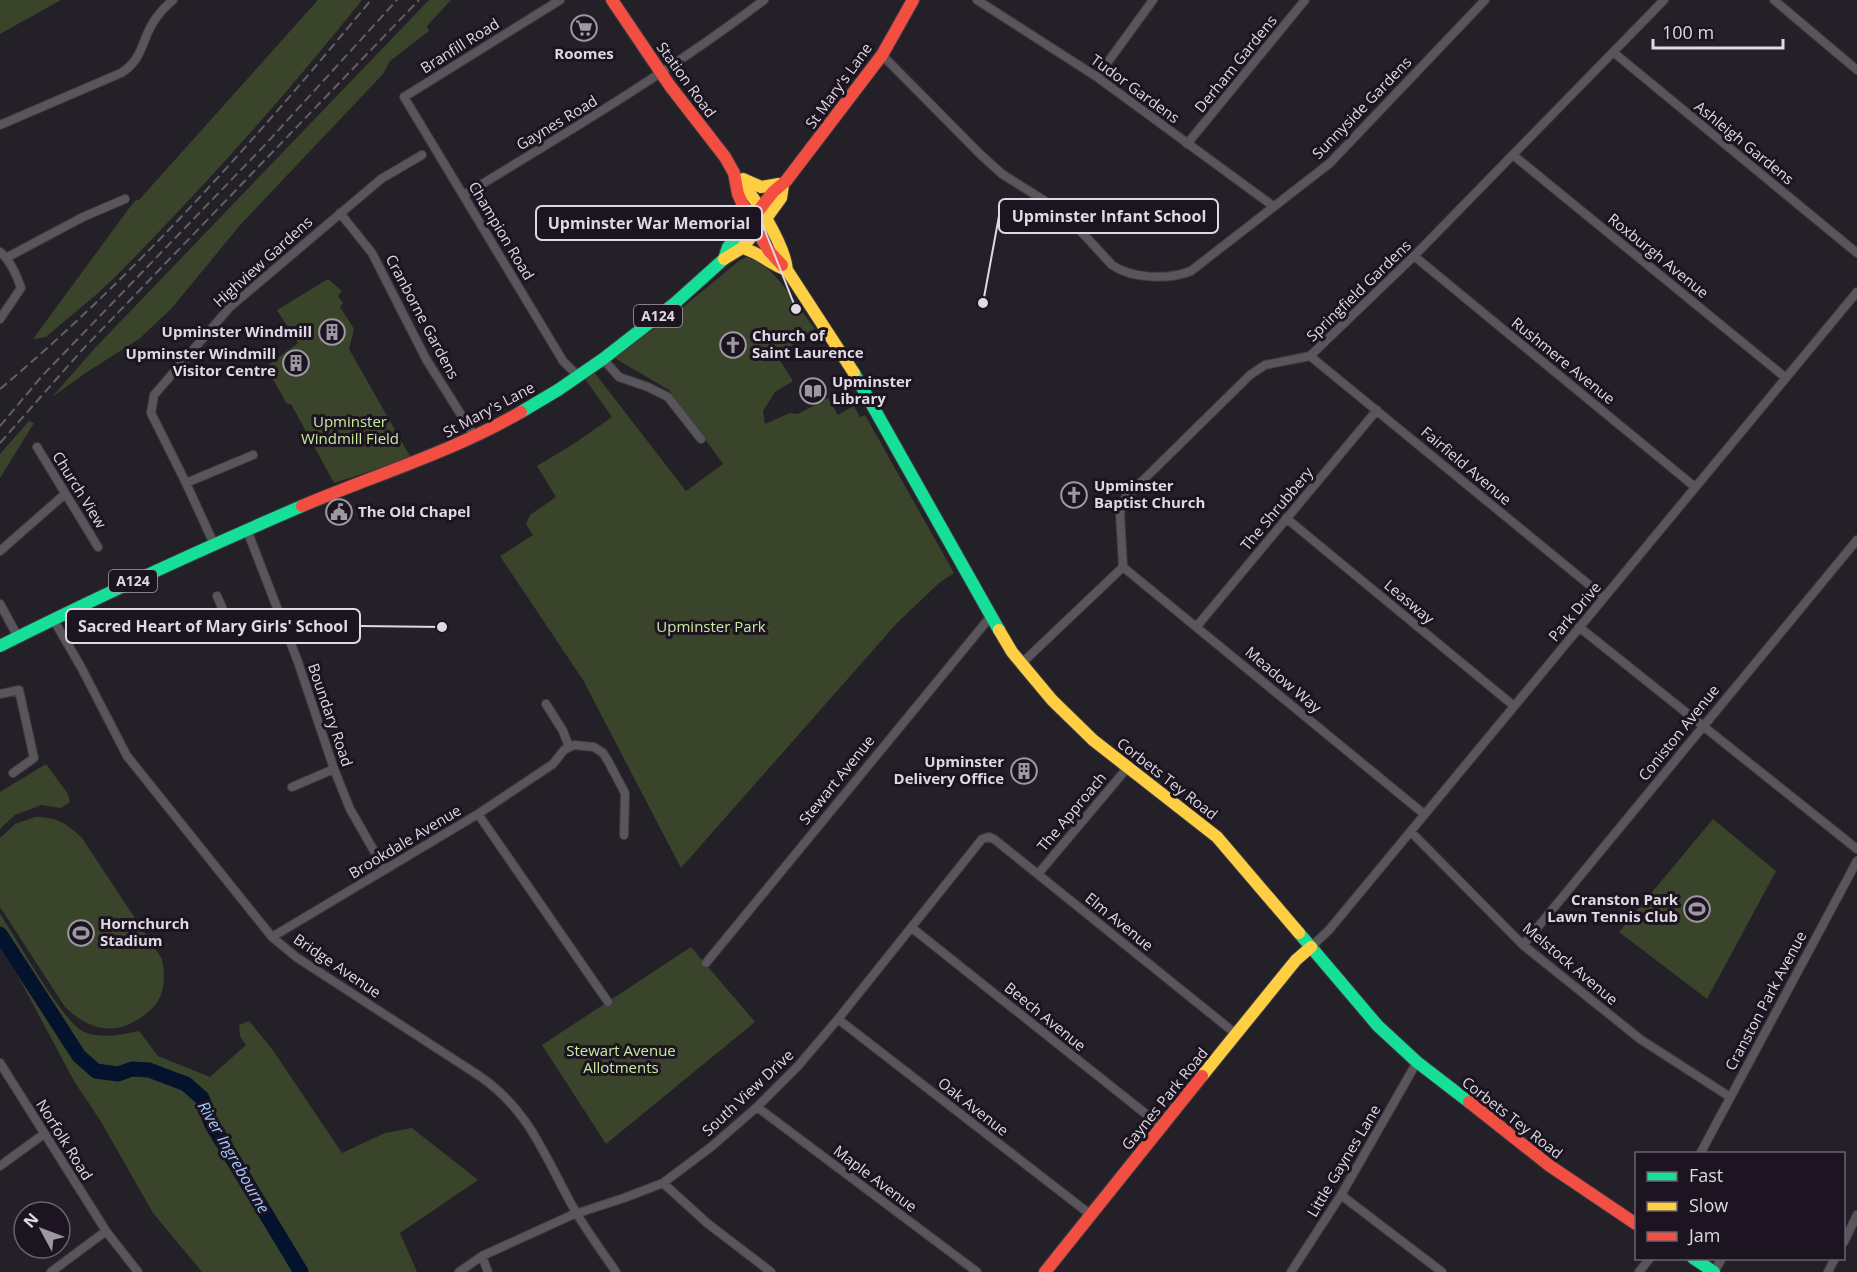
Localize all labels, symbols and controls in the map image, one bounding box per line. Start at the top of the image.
street label: Derham Gardens [1190,10,1281,116]
scale bar [1653,12,1784,50]
street label: Branfill Road [416,13,503,77]
supermarket icon: Roomes [569,13,599,43]
text: 100 m [1662,20,1714,44]
street label: Station Road [653,38,721,121]
street label: St Mary's Lane [800,39,876,132]
place label: Roomes [554,43,614,63]
street label: Tudor Gardens [1087,49,1184,127]
street label: Sunnyside Gardens [1307,52,1415,163]
street label: Gaynes Road [512,90,601,154]
street label: Ashleigh Gardens [1691,96,1798,189]
street label: Champion Road [465,177,539,284]
callout: Upminster Infant School [999,199,1218,233]
text: Upminster Infant School [1012,205,1206,227]
callout: Upminster War Memorial [536,206,762,240]
street label: Roxburgh Avenue [1604,208,1713,302]
street label: Highview Gardens [209,211,316,311]
text: Upminster War Memorial [548,212,750,234]
street label: Springfield Gardens [1302,235,1415,345]
street label: Cranborne Gardens [382,251,464,382]
road number: A124 [634,305,682,327]
street label: Rushmere Avenue [1508,312,1620,408]
building icon: Upminster Windmill [317,317,347,347]
place label: Upminster Windmill [162,321,312,341]
place label: Church of Saint Laurence [752,325,864,362]
church icon: Church of Saint Laurence [718,330,748,360]
place label: Upminster Windmill Visitor Centre [126,343,276,380]
building icon: Upminster Windmill Visitor Centre [281,348,311,378]
place label: Upminster Library [832,371,912,408]
library icon: Upminster Library [798,376,828,406]
street label: St Mary's Lane [439,377,538,442]
park label: Upminster Windmill Field [301,411,399,448]
street label: Fairfield Avenue [1417,421,1516,509]
street label: Church View [48,447,112,532]
street label: The Shrubbery [1235,462,1317,554]
place label: Upminster Baptist Church [1094,475,1205,512]
church icon: Upminster Baptist Church [1059,480,1089,510]
public building icon: The Old Chapel [324,497,354,527]
place label: The Old Chapel [358,501,471,521]
road number: A124 [109,570,157,592]
street label: Leasway [1381,575,1439,628]
street label: Park Drive [1543,577,1605,645]
callout: Sacred Heart of Mary Girls' School [66,609,360,643]
text: Sacred Heart of Mary Girls' School [78,615,348,637]
park label: Upminster Park [656,616,766,636]
street label: Meadow Way [1241,641,1326,717]
street label: Boundary Road [304,660,358,769]
street label: Coniston Avenue [1633,680,1723,785]
street label: Stewart Avenue [794,731,878,828]
street label: Corbets Tey Road [1113,733,1222,824]
place label: Upminster Delivery Office [894,751,1004,788]
building icon: Upminster Delivery Office [1009,756,1039,786]
street label: The Approach [1032,768,1110,855]
street label: Brookdale Avenue [345,800,464,883]
street label: Elm Avenue [1081,888,1158,955]
place label: Cranston Park Lawn Tennis Club [1547,889,1679,926]
sports icon: Cranston Park Lawn Tennis Club [1682,894,1712,924]
place label: Hornchurch Stadium [100,913,189,950]
sports icon: Hornchurch Stadium [66,918,96,948]
street label: Melstock Avenue [1519,918,1622,1009]
street label: Cranston Park Avenue [1720,927,1810,1074]
street label: Bridge Avenue [290,929,385,1002]
street label: Beech Avenue [1001,977,1090,1055]
park label: Stewart Avenue Allotments [566,1040,676,1077]
street label: Gaynes Park Road [1117,1043,1212,1154]
street label: South View Drive [697,1045,797,1140]
street label: Oak Avenue [934,1072,1013,1140]
street label: Corbets Tey Road [1458,1072,1567,1163]
street label: Norfolk Road [32,1095,98,1184]
water label: River Ingrebourne [193,1097,275,1217]
street label: Little Gaynes Lane [1302,1101,1385,1220]
street label: Maple Avenue [830,1140,921,1216]
legend [1635,1152,1845,1260]
text: Fast [1689,1163,1723,1187]
text: Slow [1689,1193,1728,1217]
north arrow [12,1200,72,1260]
text: N [18,1208,43,1232]
text: Jam [1687,1223,1721,1247]

